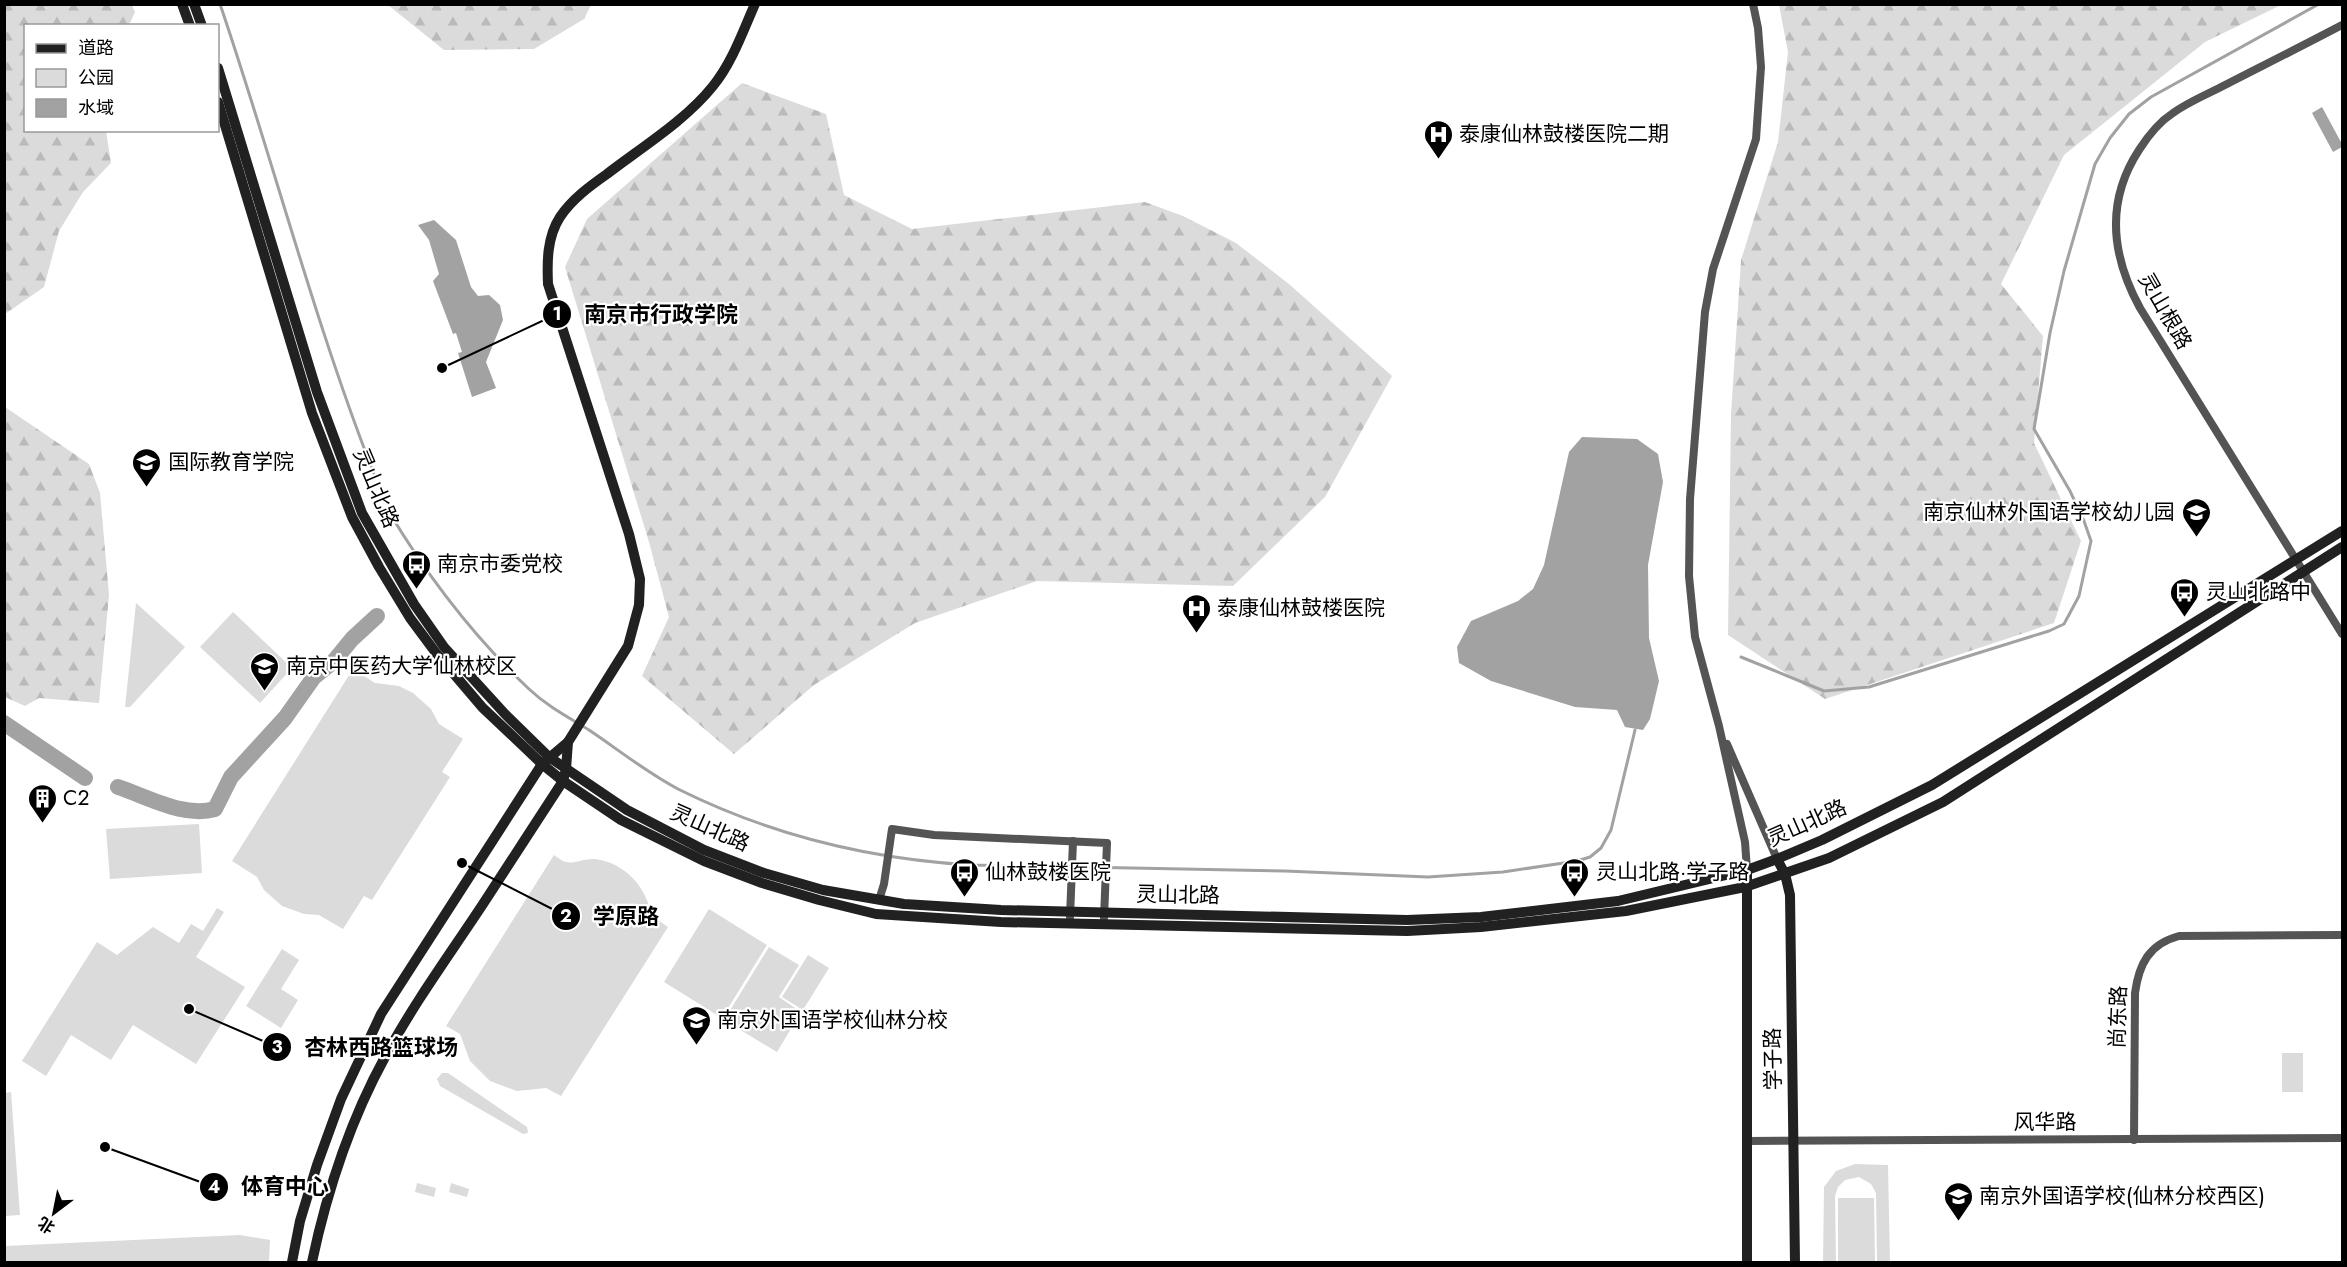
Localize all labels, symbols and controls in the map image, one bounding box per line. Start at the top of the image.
legend [24,24,219,132]
text: 道路 [78,35,114,61]
text: 公园 [78,65,114,91]
text: 水域 [78,95,114,121]
hospital icon: 泰康仙林鼓楼医院二期 [1422,118,1454,160]
place label: 泰康仙林鼓楼医院二期 [1459,119,1669,149]
street label: 灵山根路 [2131,267,2199,355]
callout: 南京市行政学院 [542,294,750,334]
text: 南京市行政学院 [584,298,738,330]
text: 1 [552,301,562,327]
street label: 灵山北路 [346,443,406,533]
school or university icon: 国际教育学院 [131,446,163,488]
place label: 国际教育学院 [168,447,294,477]
school or university icon: 南京仙林外国语学校幼儿园 [2180,496,2212,538]
place label: 南京仙林外国语学校幼儿园 [1923,497,2175,527]
bus stop icon: 南京市委党校 [400,548,432,590]
place label: 南京市委党校 [437,549,563,579]
bus stop icon: 灵山北路中 [2169,576,2201,618]
place label: 灵山北路中 [2206,577,2311,607]
hospital icon: 泰康仙林鼓楼医院 [1180,592,1212,634]
place label: 泰康仙林鼓楼医院 [1217,593,1385,623]
school or university icon: 南京中医药大学仙林校区 [249,650,281,692]
place label: 南京中医药大学仙林校区 [286,651,517,681]
building icon: C2 [26,782,58,824]
place label: C2 [63,783,89,813]
street label: 灵山北路 [1763,792,1851,854]
street label: 灵山北路 [666,797,754,859]
bus stop icon: 仙林鼓楼医院 [948,856,980,898]
bus stop icon: 灵山北路·学子路 [1559,856,1591,898]
place label: 仙林鼓楼医院 [985,857,1111,887]
place label: 灵山北路·学子路 [1596,857,1749,887]
street label: 灵山北路 [1136,879,1220,911]
callout: 学原路 [551,896,671,936]
text: 学原路 [593,900,659,932]
text: 2 [560,903,572,929]
street label: 尚东路 [2102,985,2134,1049]
school or university icon: 南京外国语学校仙林分校 [680,1004,712,1046]
place label: 南京外国语学校仙林分校 [717,1005,948,1035]
callout: 杏林西路篮球场 [262,1027,470,1067]
street label: 学子路 [1757,1027,1789,1091]
text: 杏林西路篮球场 [304,1031,458,1063]
text: 3 [271,1034,283,1060]
street label: 风华路 [2014,1107,2077,1137]
callout: 体育中心 [199,1167,341,1207]
text: 体育中心 [241,1170,329,1202]
text: 4 [208,1174,220,1200]
school or university icon: 南京外国语学校(仙林分校西区) [1942,1180,1974,1222]
place label: 南京外国语学校(仙林分校西区) [1979,1181,2265,1211]
north arrow [24,1183,84,1243]
text: 北 [33,1211,59,1239]

